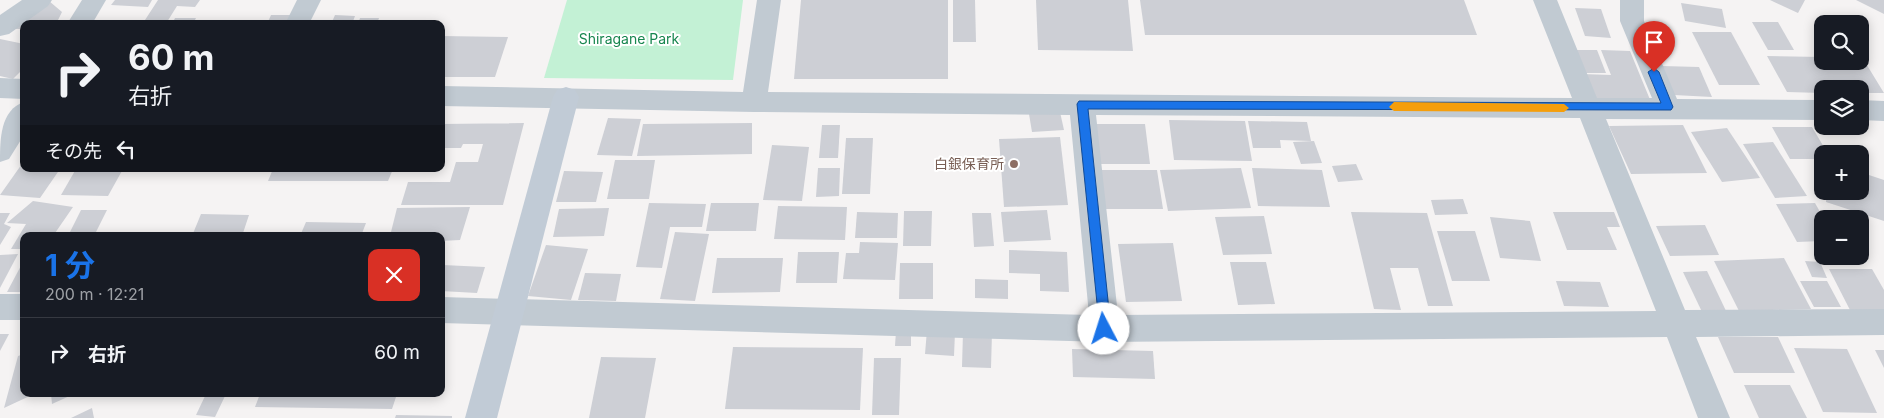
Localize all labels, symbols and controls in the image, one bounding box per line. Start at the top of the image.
map controls [1814,15,1869,265]
button: search [1814,15,1869,70]
pin [1633,21,1675,72]
icon: arrive [1640,28,1668,56]
park label: Shiragane Park [579,30,680,47]
text: 60 m [128,36,215,78]
icon: right [45,40,110,105]
button: layers [1814,80,1869,135]
text: 右折 [128,83,172,109]
icon: left [112,135,140,163]
text: その先 [45,140,102,163]
button: + [1814,145,1869,200]
place label: 白銀保育所 [934,155,1004,172]
marker: 白銀保育所 [1008,158,1020,170]
button: − [1814,210,1869,265]
text: 1 分 [45,247,95,283]
button: close [368,249,420,301]
text: 200 m · 12:21 [45,284,144,304]
position arrow [1077,302,1129,354]
icon: right [45,339,73,367]
text: 60 m [374,341,420,364]
text: 右折 [88,343,126,366]

